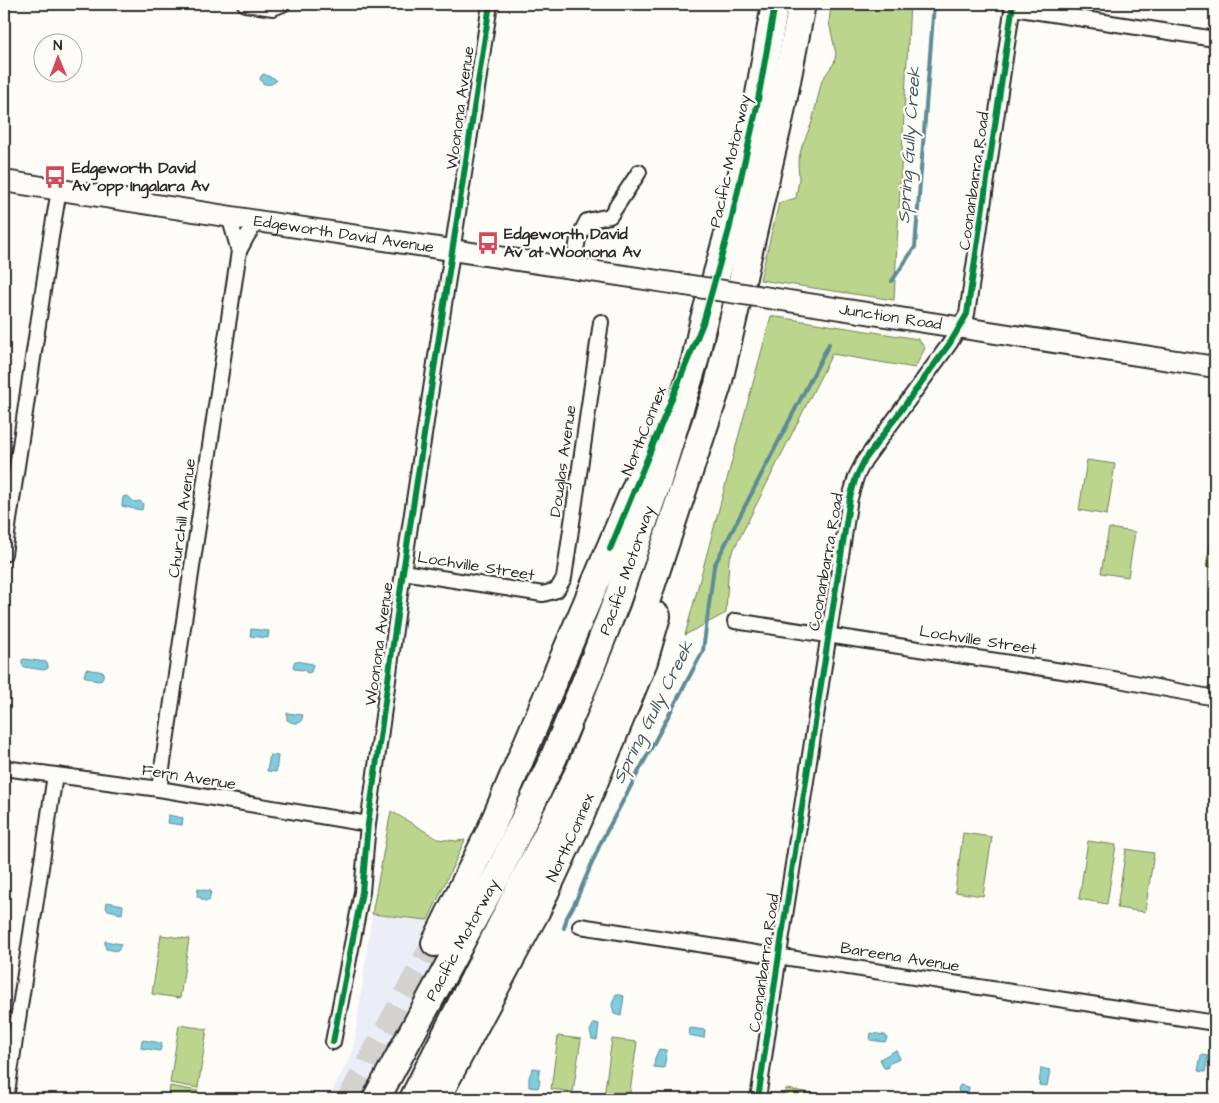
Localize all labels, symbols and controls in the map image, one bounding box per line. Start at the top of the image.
north arrow [32,32,82,82]
text: N [53,36,63,56]
street label: Woonona Avenue [440,44,480,171]
water label: Spring Gully Creek [891,65,928,224]
street label: Pacific Motorway [704,92,757,230]
street label: Coonanbarra Road [953,110,995,252]
place label: Edgeworth David Av opp Ingalara Av [72,157,210,199]
bus stop icon: Edgeworth David Av opp Ingalara Av [42,164,68,190]
street label: Edgeworth David Avenue [252,210,436,258]
place label: Edgeworth David Av at Woonona Av [504,223,642,263]
bus stop icon: Edgeworth David Av at Woonona Av [475,230,501,256]
street label: Junction Road [838,298,943,336]
street label: NorthConnex [616,383,672,479]
street label: Douglas Avenue [544,403,583,519]
street label: Churchill Avenue [163,457,201,579]
street label: Coonanbarra Road [803,491,849,633]
street label: Pacific Motorway [594,503,661,638]
street label: Lochville Street [416,546,537,586]
street label: Woonona Avenue [359,580,399,707]
street label: Lochville Street [918,620,1039,660]
water label: Spring Gully Creek [606,635,701,788]
street label: Fern Avenue [140,759,238,795]
street label: NorthConnex [541,790,600,885]
street label: Pacific Motorway [420,875,505,1005]
street label: Coonanbarra Road [743,892,785,1034]
street label: Bareena Avenue [839,937,961,977]

